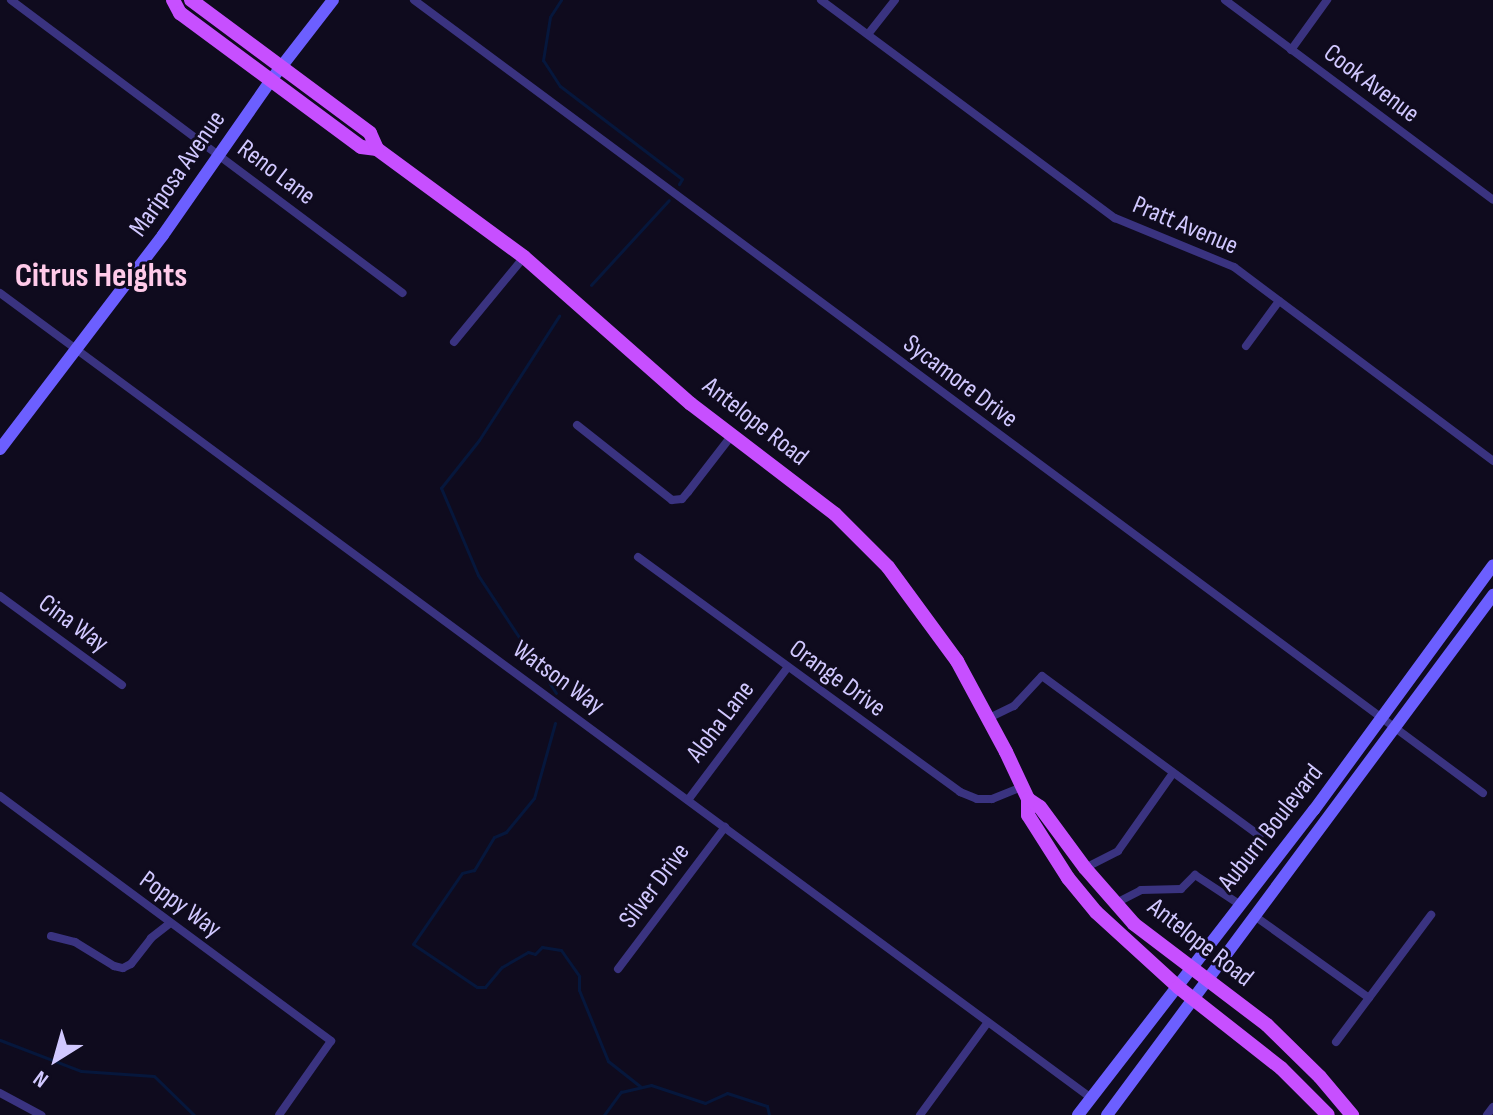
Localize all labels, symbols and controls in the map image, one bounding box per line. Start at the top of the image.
street label: Cook Avenue [1317,38,1425,130]
street label: Mariposa Avenue [123,105,233,243]
street label: Reno Lane [231,134,321,212]
street label: Pratt Avenue [1128,190,1242,262]
district label: Citrus Heights [15,256,187,296]
street label: Sycamore Drive [897,329,1023,435]
street label: Antelope Road [696,371,814,473]
street label: Cina Way [32,588,114,660]
street label: Watson Way [506,634,610,722]
street label: Orange Drive [783,634,891,724]
street label: Aloha Lane [680,675,762,769]
street label: Auburn Boulevard [1212,758,1330,898]
street label: Silver Drive [613,837,697,935]
street label: Poppy Way [133,865,227,945]
street label: Antelope Road [1141,892,1259,994]
north arrow [16,1019,96,1099]
text: N [28,1064,54,1093]

